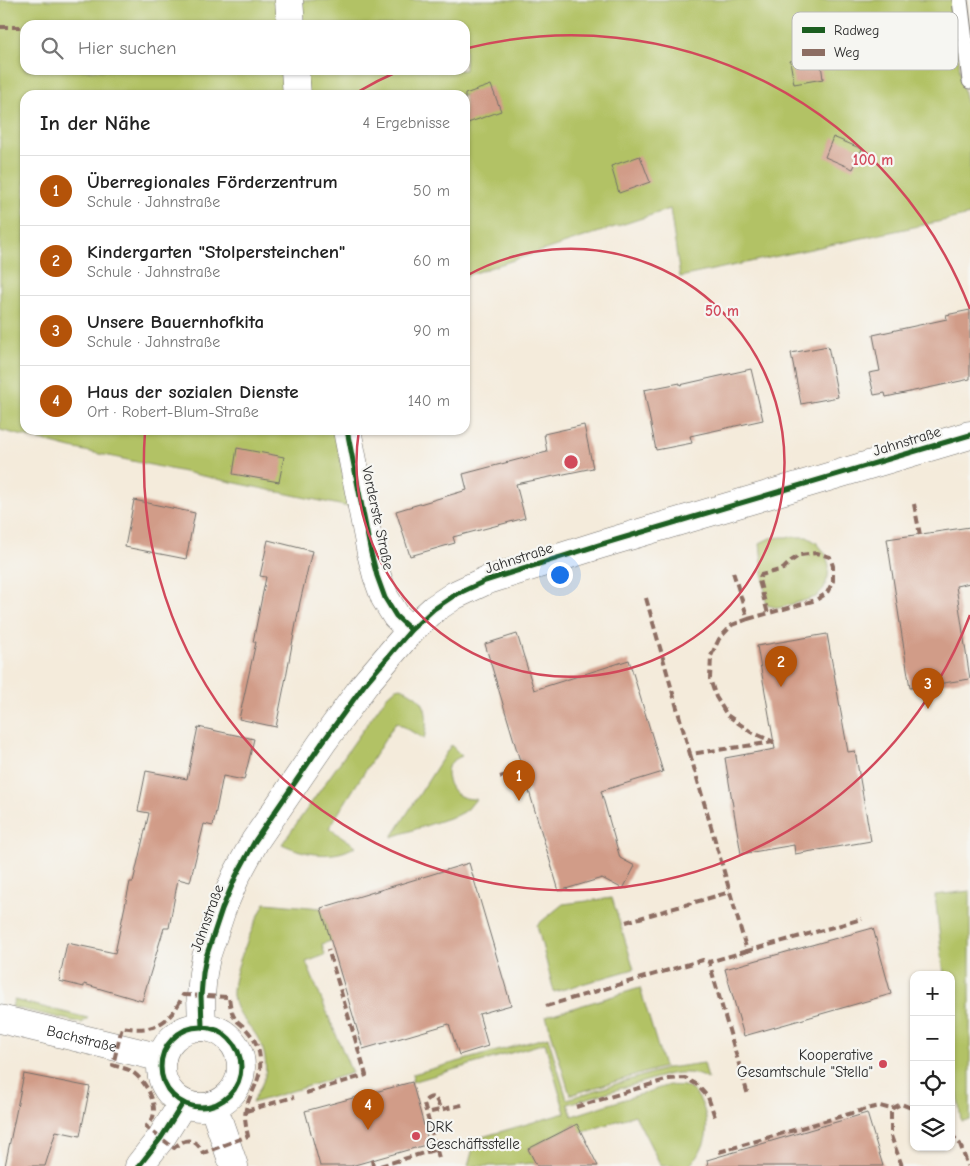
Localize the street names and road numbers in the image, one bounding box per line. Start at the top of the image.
street label: Jahnstraße [871,422,944,460]
street label: Vorderste Straße [358,464,398,572]
street label: Jahnstraße [483,538,556,577]
street label: Jahnstraße [187,881,228,954]
street label: Bachstraße [45,1022,119,1056]

